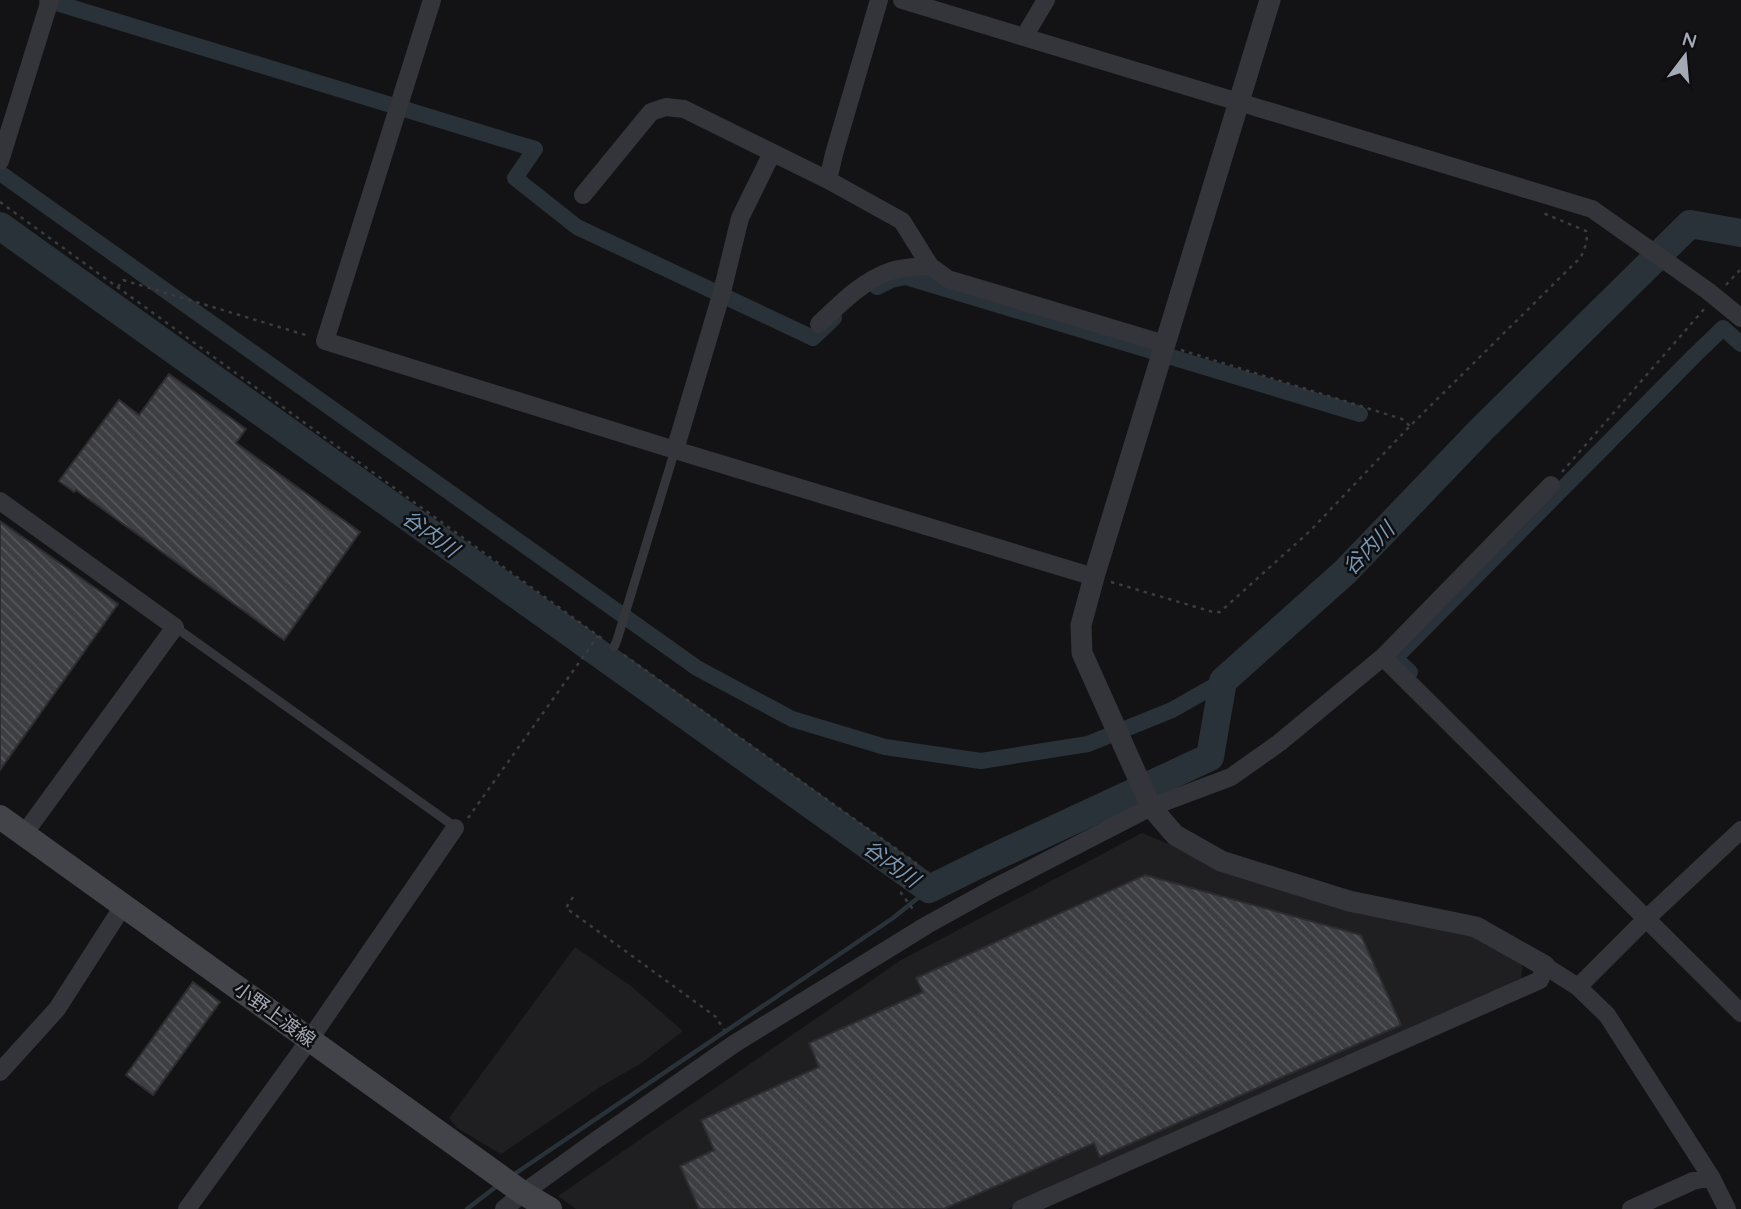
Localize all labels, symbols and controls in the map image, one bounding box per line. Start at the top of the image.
north arrow [1650,21,1720,91]
text: N [1680,26,1700,53]
water label: 谷内川 [398,504,466,563]
water label: 谷内川 [1337,515,1401,580]
water label: 谷内川 [859,834,927,893]
street label: 小野上渡線 [230,976,320,1052]

